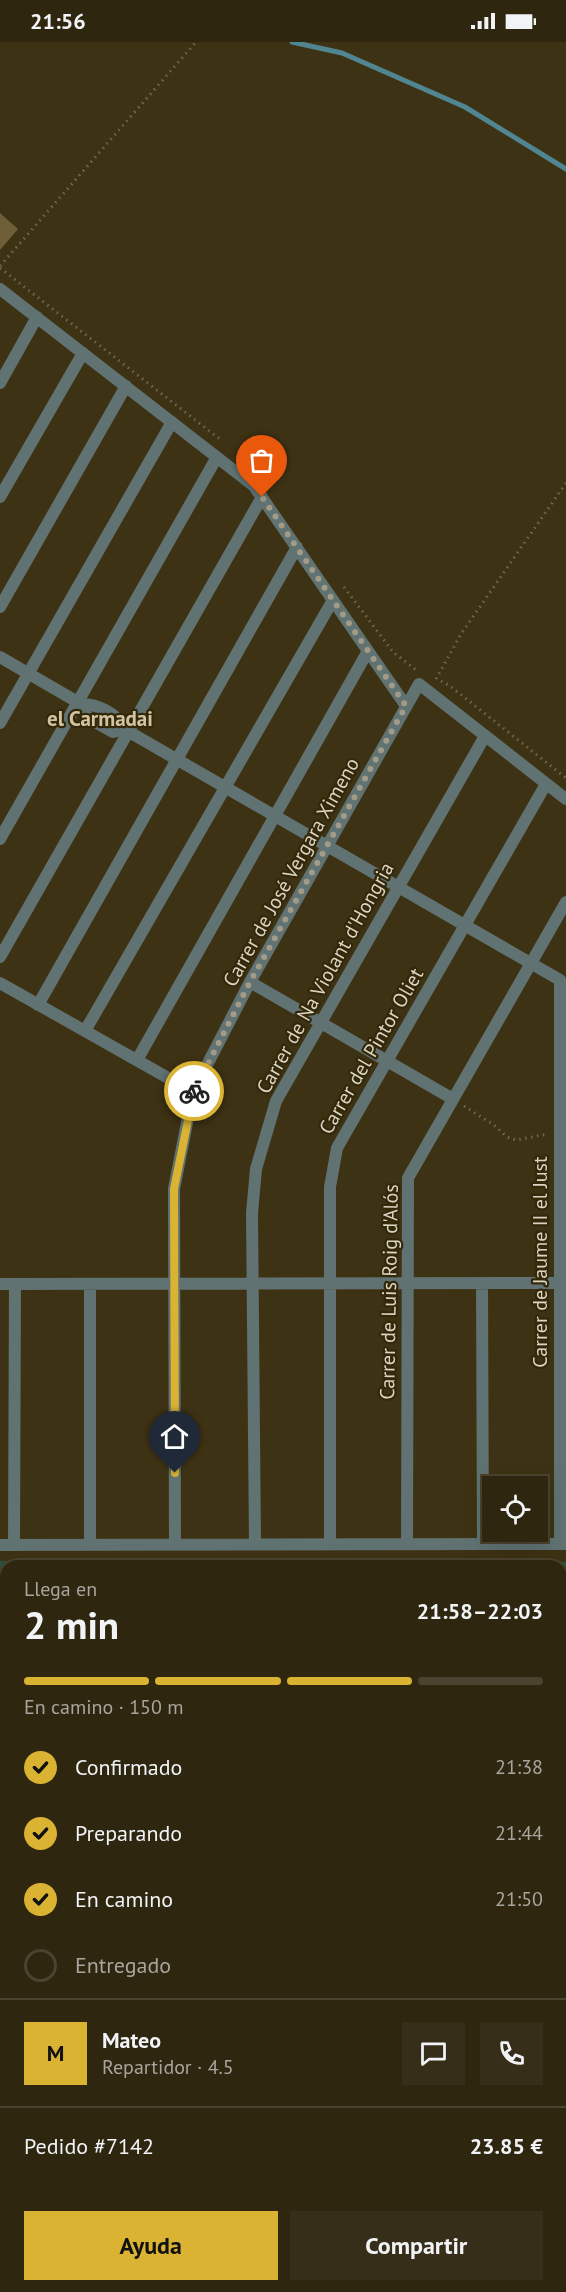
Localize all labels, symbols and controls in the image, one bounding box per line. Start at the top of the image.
text: 21:56 [30,7,86,35]
pin [236,435,287,497]
icon: bag [245,444,278,477]
district label: el Carmadai [47,705,153,732]
street label: Carrer de José Vergara Ximeno [217,753,365,991]
street label: Carrer de Na Violant d'Hongria [250,858,400,1098]
street label: Carrer del Pintor Oliet [313,963,429,1139]
courier [164,1061,224,1121]
icon: bike [178,1075,211,1108]
street label: Carrer de Jaume II el Just [527,1156,553,1368]
street label: Carrer de Luis Roig d'Alós [374,1184,404,1400]
pin [149,1411,200,1473]
icon: home [158,1420,191,1453]
map controls [482,1476,548,1542]
button: locate [482,1476,548,1542]
text: Llega en [24,1576,97,1602]
text: 21:58–22:03 [417,1597,543,1625]
text: 2 min [24,1599,119,1650]
text: En camino · 150 m [24,1694,184,1720]
icon: check [24,1751,57,1784]
text: Confirmado [75,1753,182,1781]
text: 21:38 [495,1754,543,1780]
icon: check [24,1817,57,1850]
text: Preparando [75,1819,182,1847]
text: 21:44 [495,1820,543,1846]
icon: check [24,1883,57,1916]
text: En camino [75,1885,173,1913]
text: 21:50 [495,1886,543,1912]
text: Entregado [75,1951,171,1979]
button: chat [402,2022,465,2085]
button: phone [480,2022,543,2085]
text: Mateo [102,2026,161,2054]
text: M [47,2039,64,2067]
text: Repartidor · 4.5 [102,2054,234,2080]
text: Pedido #7142 [24,2132,154,2160]
text: 23.85 € [470,2132,543,2160]
button: Ayuda [24,2211,278,2280]
button: Compartir [290,2211,543,2280]

